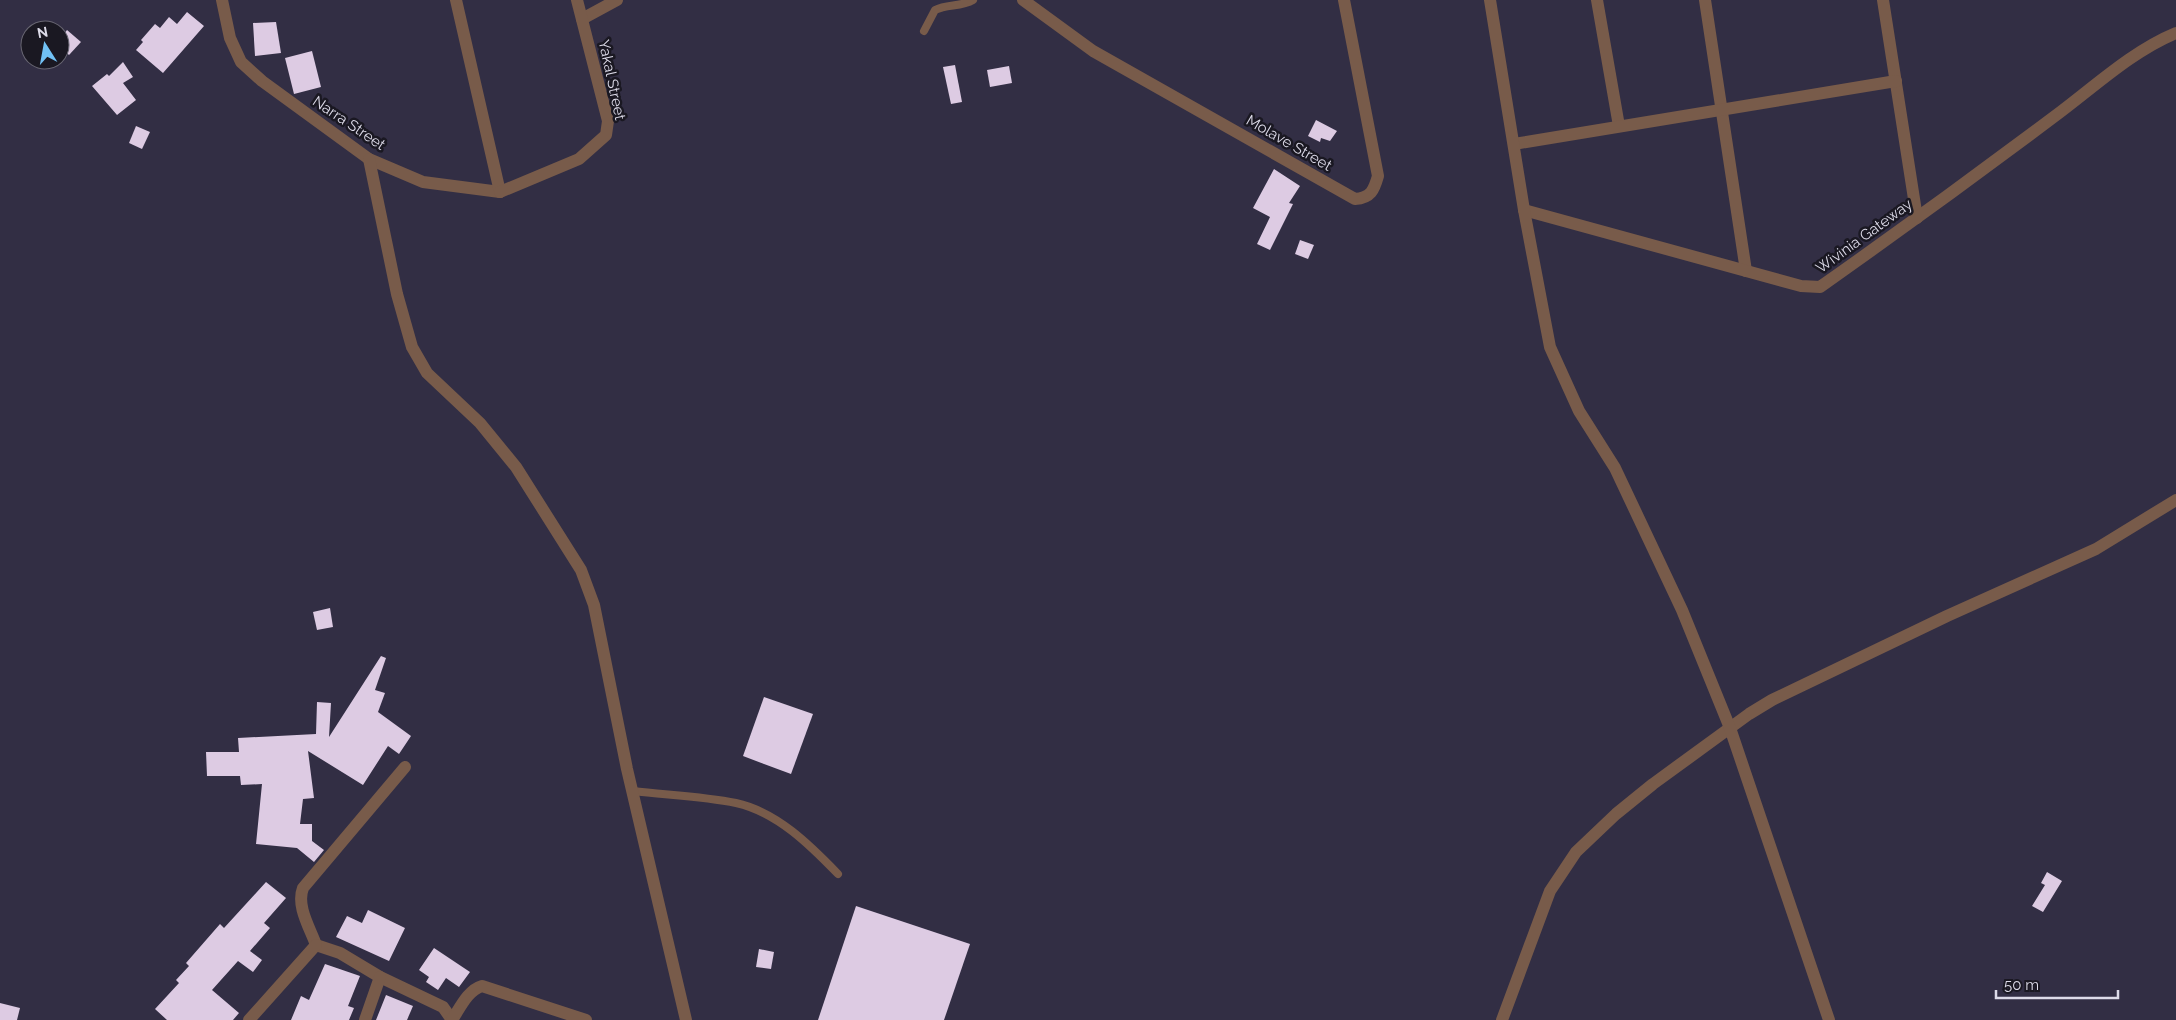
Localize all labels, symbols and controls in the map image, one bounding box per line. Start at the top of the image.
north arrow [20,20,70,70]
text: N [36,23,49,41]
street label: Yakal Street [595,38,629,122]
street label: Narra Street [309,92,389,154]
street label: Molave Street [1243,111,1335,175]
street label: Wivinia Gateway [1812,195,1916,277]
scale bar [1996,968,2118,1000]
text: 50 m [2004,976,2039,994]

